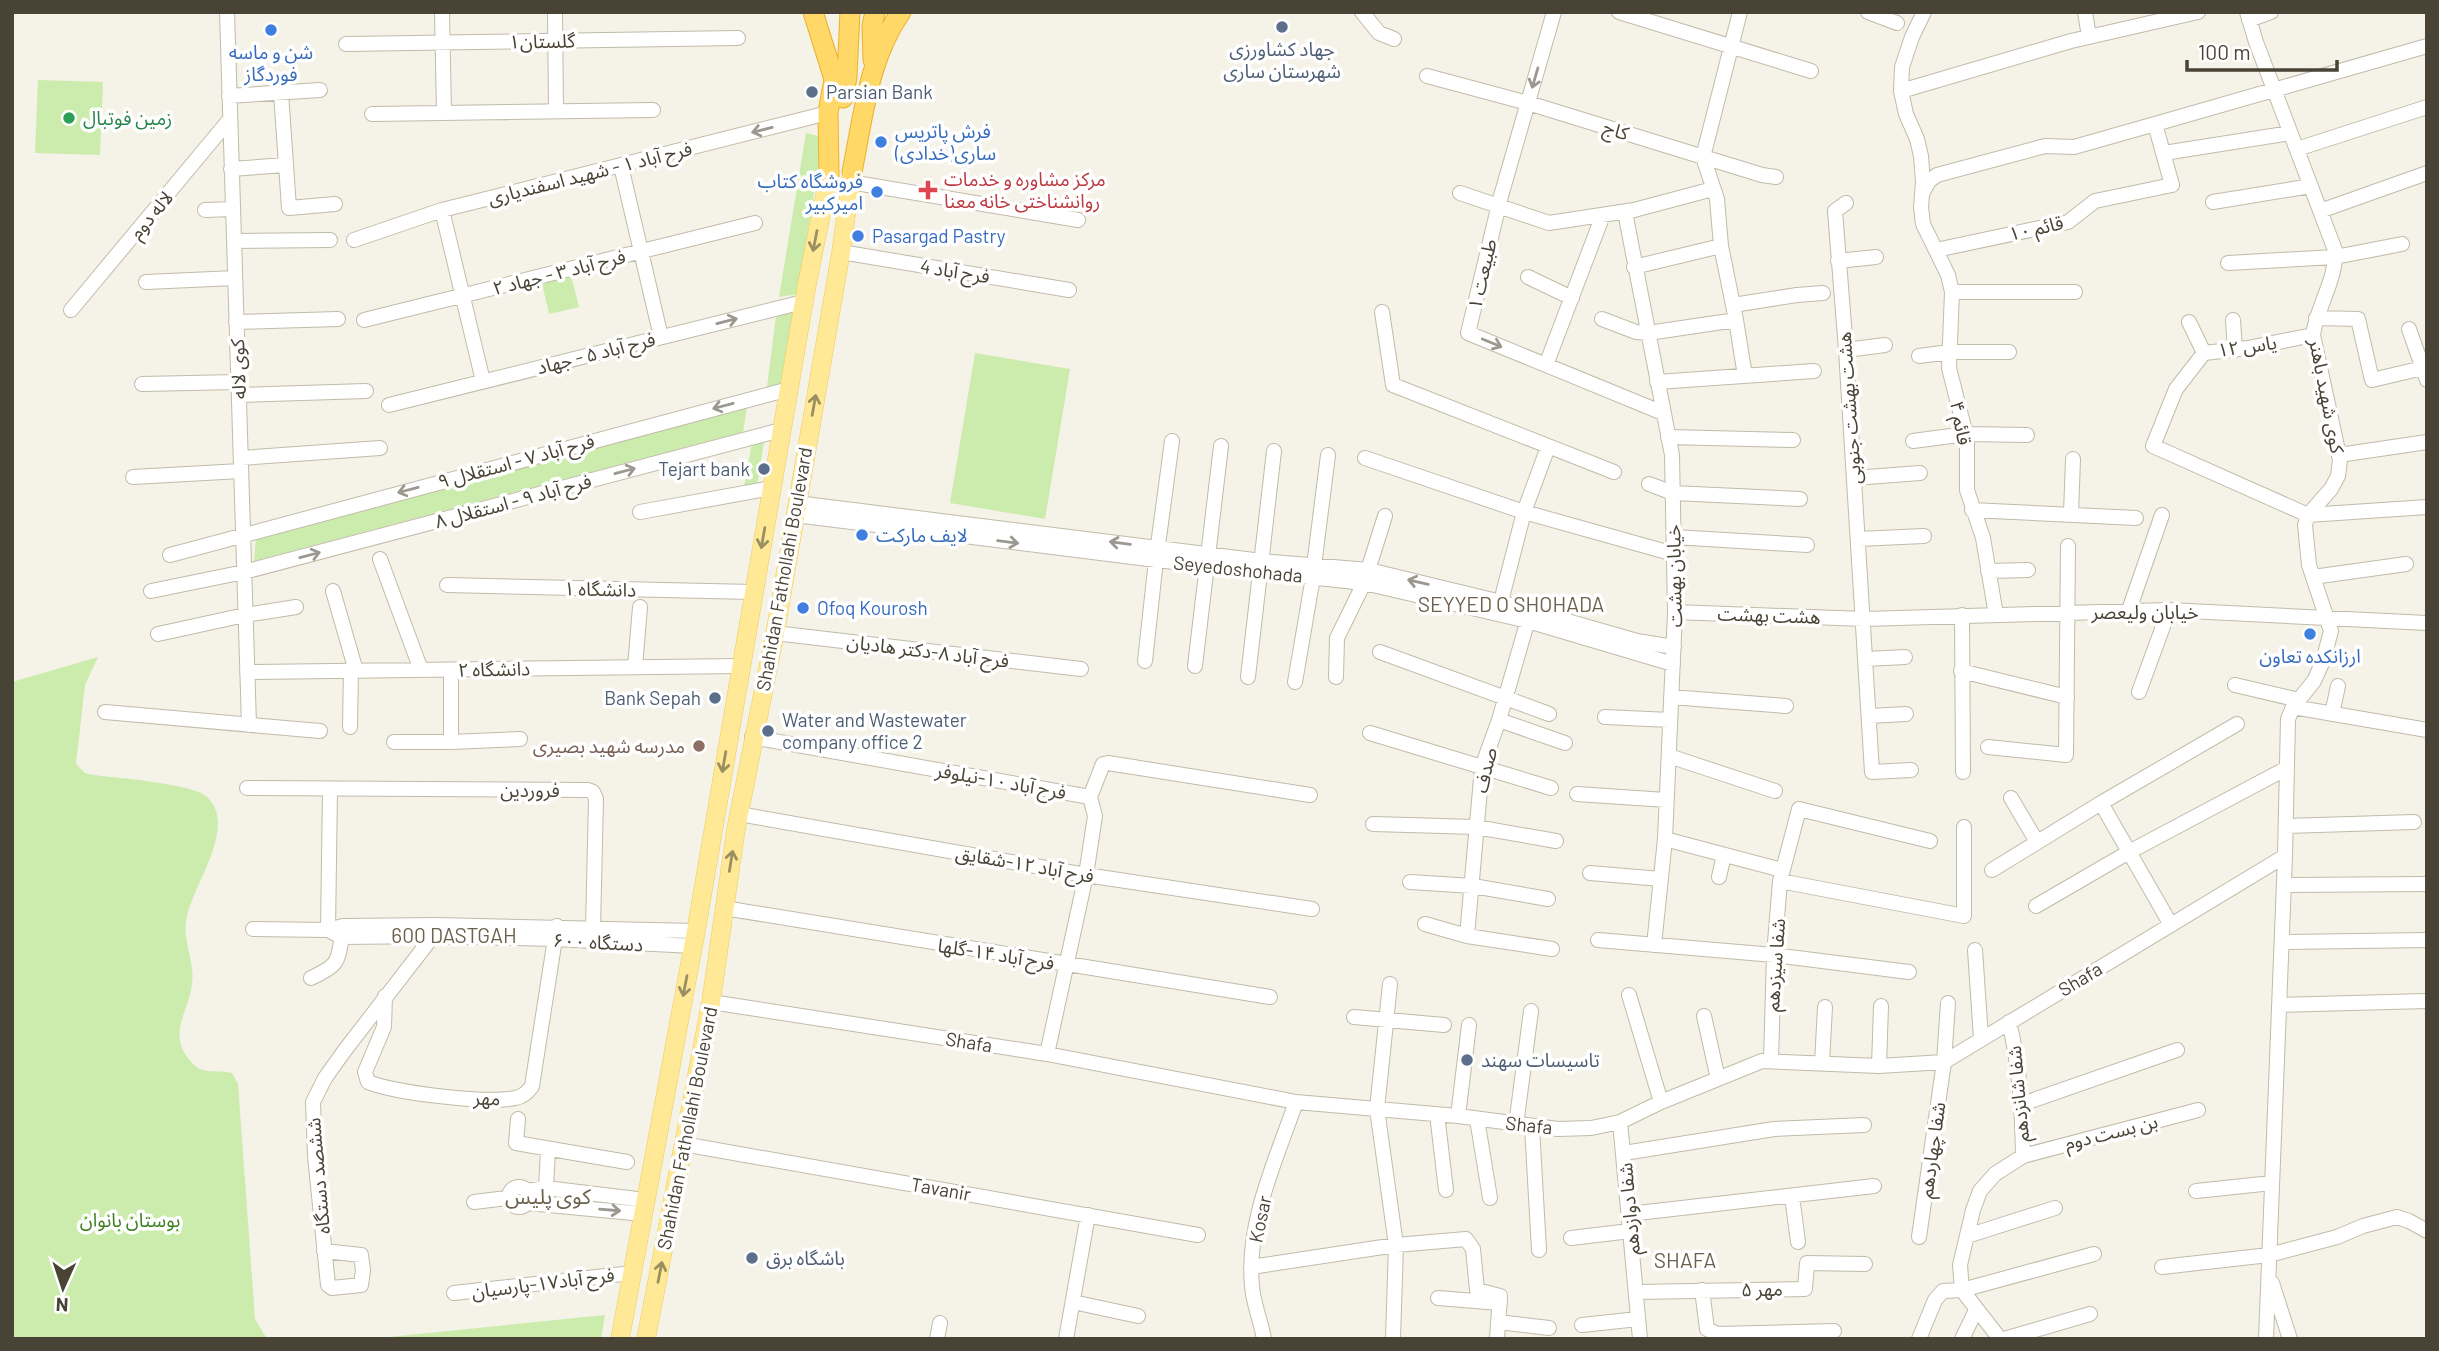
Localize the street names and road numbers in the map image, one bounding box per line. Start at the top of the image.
street label: گلستان۱ [509,28,576,53]
street label: کاج [1600,115,1633,147]
street label: فرح آباد ۱ - شهید اسفندیاری [485,136,695,212]
street label: لاله دوم [124,186,180,246]
street label: قائم ۱۰ [2006,210,2066,249]
street label: طبیعت ۱ [1462,236,1501,311]
street label: فرح آباد ۳ - جهاد ۲ [490,244,628,302]
street label: فرح آباد 4 [918,254,992,290]
street label: فرح آباد ۵ - جهاد [534,327,658,381]
street label: یاس ۱۲ [2216,330,2278,362]
street label: هشت بهشت جنوبی [1832,331,1866,485]
street label: کوی شهید باهنر [2304,336,2350,456]
street label: کوی لاله [225,337,251,400]
street label: قائم ۴ [1942,399,1977,448]
street label: فرح آباد ۷ - استقلال ۹ [435,429,597,495]
street label: Shahidan Fathollahi Boulevard [751,445,816,693]
street label: فرح آباد ۹ - استقلال ۸ [432,469,594,535]
street label: خیابان بهشت [1661,524,1686,628]
street label: Seyedoshohada [1172,550,1304,587]
street label: دانشگاه ۱ [564,576,636,601]
street label: خیابان ولیعصر [2090,600,2199,624]
street label: هشت بهشت [1717,601,1821,628]
street label: فرح آباد ۸-دکتر هادیان [845,629,1011,675]
street label: دانشگاه ۲ [458,656,530,681]
street label: صدف [1468,745,1501,795]
street label: فرح آباد ۱۰-نیلوفر [933,758,1068,806]
street label: فروردین [500,778,560,802]
street label: فرح آباد ۱۲-شقایق [954,840,1096,890]
street label: شفا سیزدهم [1760,918,1793,1013]
street label: ۶۰۰ دستگاه [552,928,644,955]
street label: فرح آباد ۱۴-گلها [936,933,1056,977]
street label: Shafa [2054,957,2106,1001]
street label: Shahidan Fathollahi Boulevard [652,1004,721,1251]
street label: Shafa [944,1026,994,1057]
street label: شفا شانزدهم [2002,1044,2037,1143]
street label: مهر [472,1085,501,1110]
street label: شفا چهاردهم [1913,1100,1954,1200]
street label: بن بست دوم [2062,1109,2161,1158]
street label: Shafa [1504,1111,1554,1138]
street label: ششصد دستگاه [301,1117,334,1235]
street label: شفا دوازدهم [1613,1161,1648,1256]
street label: Tavanir [909,1172,973,1205]
street label: Kosar [1243,1193,1276,1244]
street label: فرح آباد۱۷-پارسیان [470,1262,616,1306]
street label: مهر ۵ [1741,1277,1783,1301]

